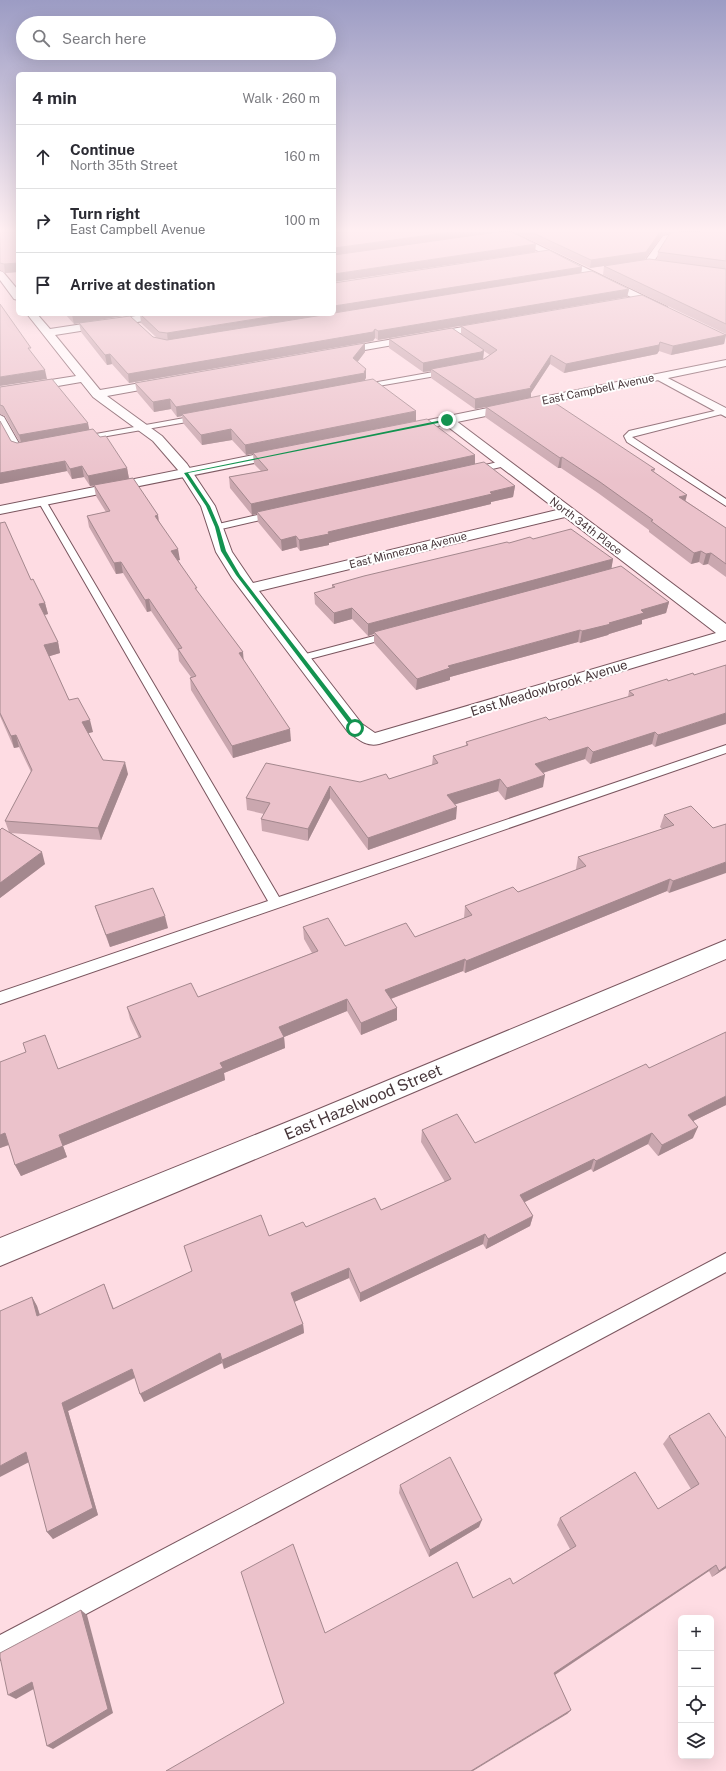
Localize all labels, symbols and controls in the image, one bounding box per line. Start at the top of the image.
search box [16,16,336,60]
icon: search [30,27,52,49]
text: Search here [62,30,146,47]
text: 4 min [32,88,77,108]
text: Walk · 260 m [242,91,320,106]
text: Continue [70,141,135,158]
icon: ahead [32,146,54,168]
text: 160 m [284,149,320,164]
text: North 35th Street [70,158,178,173]
text: Turn right [70,205,140,222]
icon: right [32,210,54,232]
text: 100 m [284,213,320,228]
text: East Campbell Avenue [70,222,205,237]
icon: arrive [32,274,54,296]
text: Arrive at destination [70,276,215,293]
street label: East Campbell Avenue [541,371,655,407]
route end [438,411,456,429]
street label: North 34th Place [547,495,625,557]
street label: East Minnezona Avenue [348,530,468,570]
street label: East Meadowbrook Avenue [469,657,629,719]
route start [346,719,364,737]
street label: East Hazelwood Street [281,1060,445,1144]
map controls [678,1615,714,1759]
button: + [678,1615,714,1651]
button: − [678,1651,714,1687]
button: locate [678,1687,714,1723]
button: layers [678,1723,714,1759]

